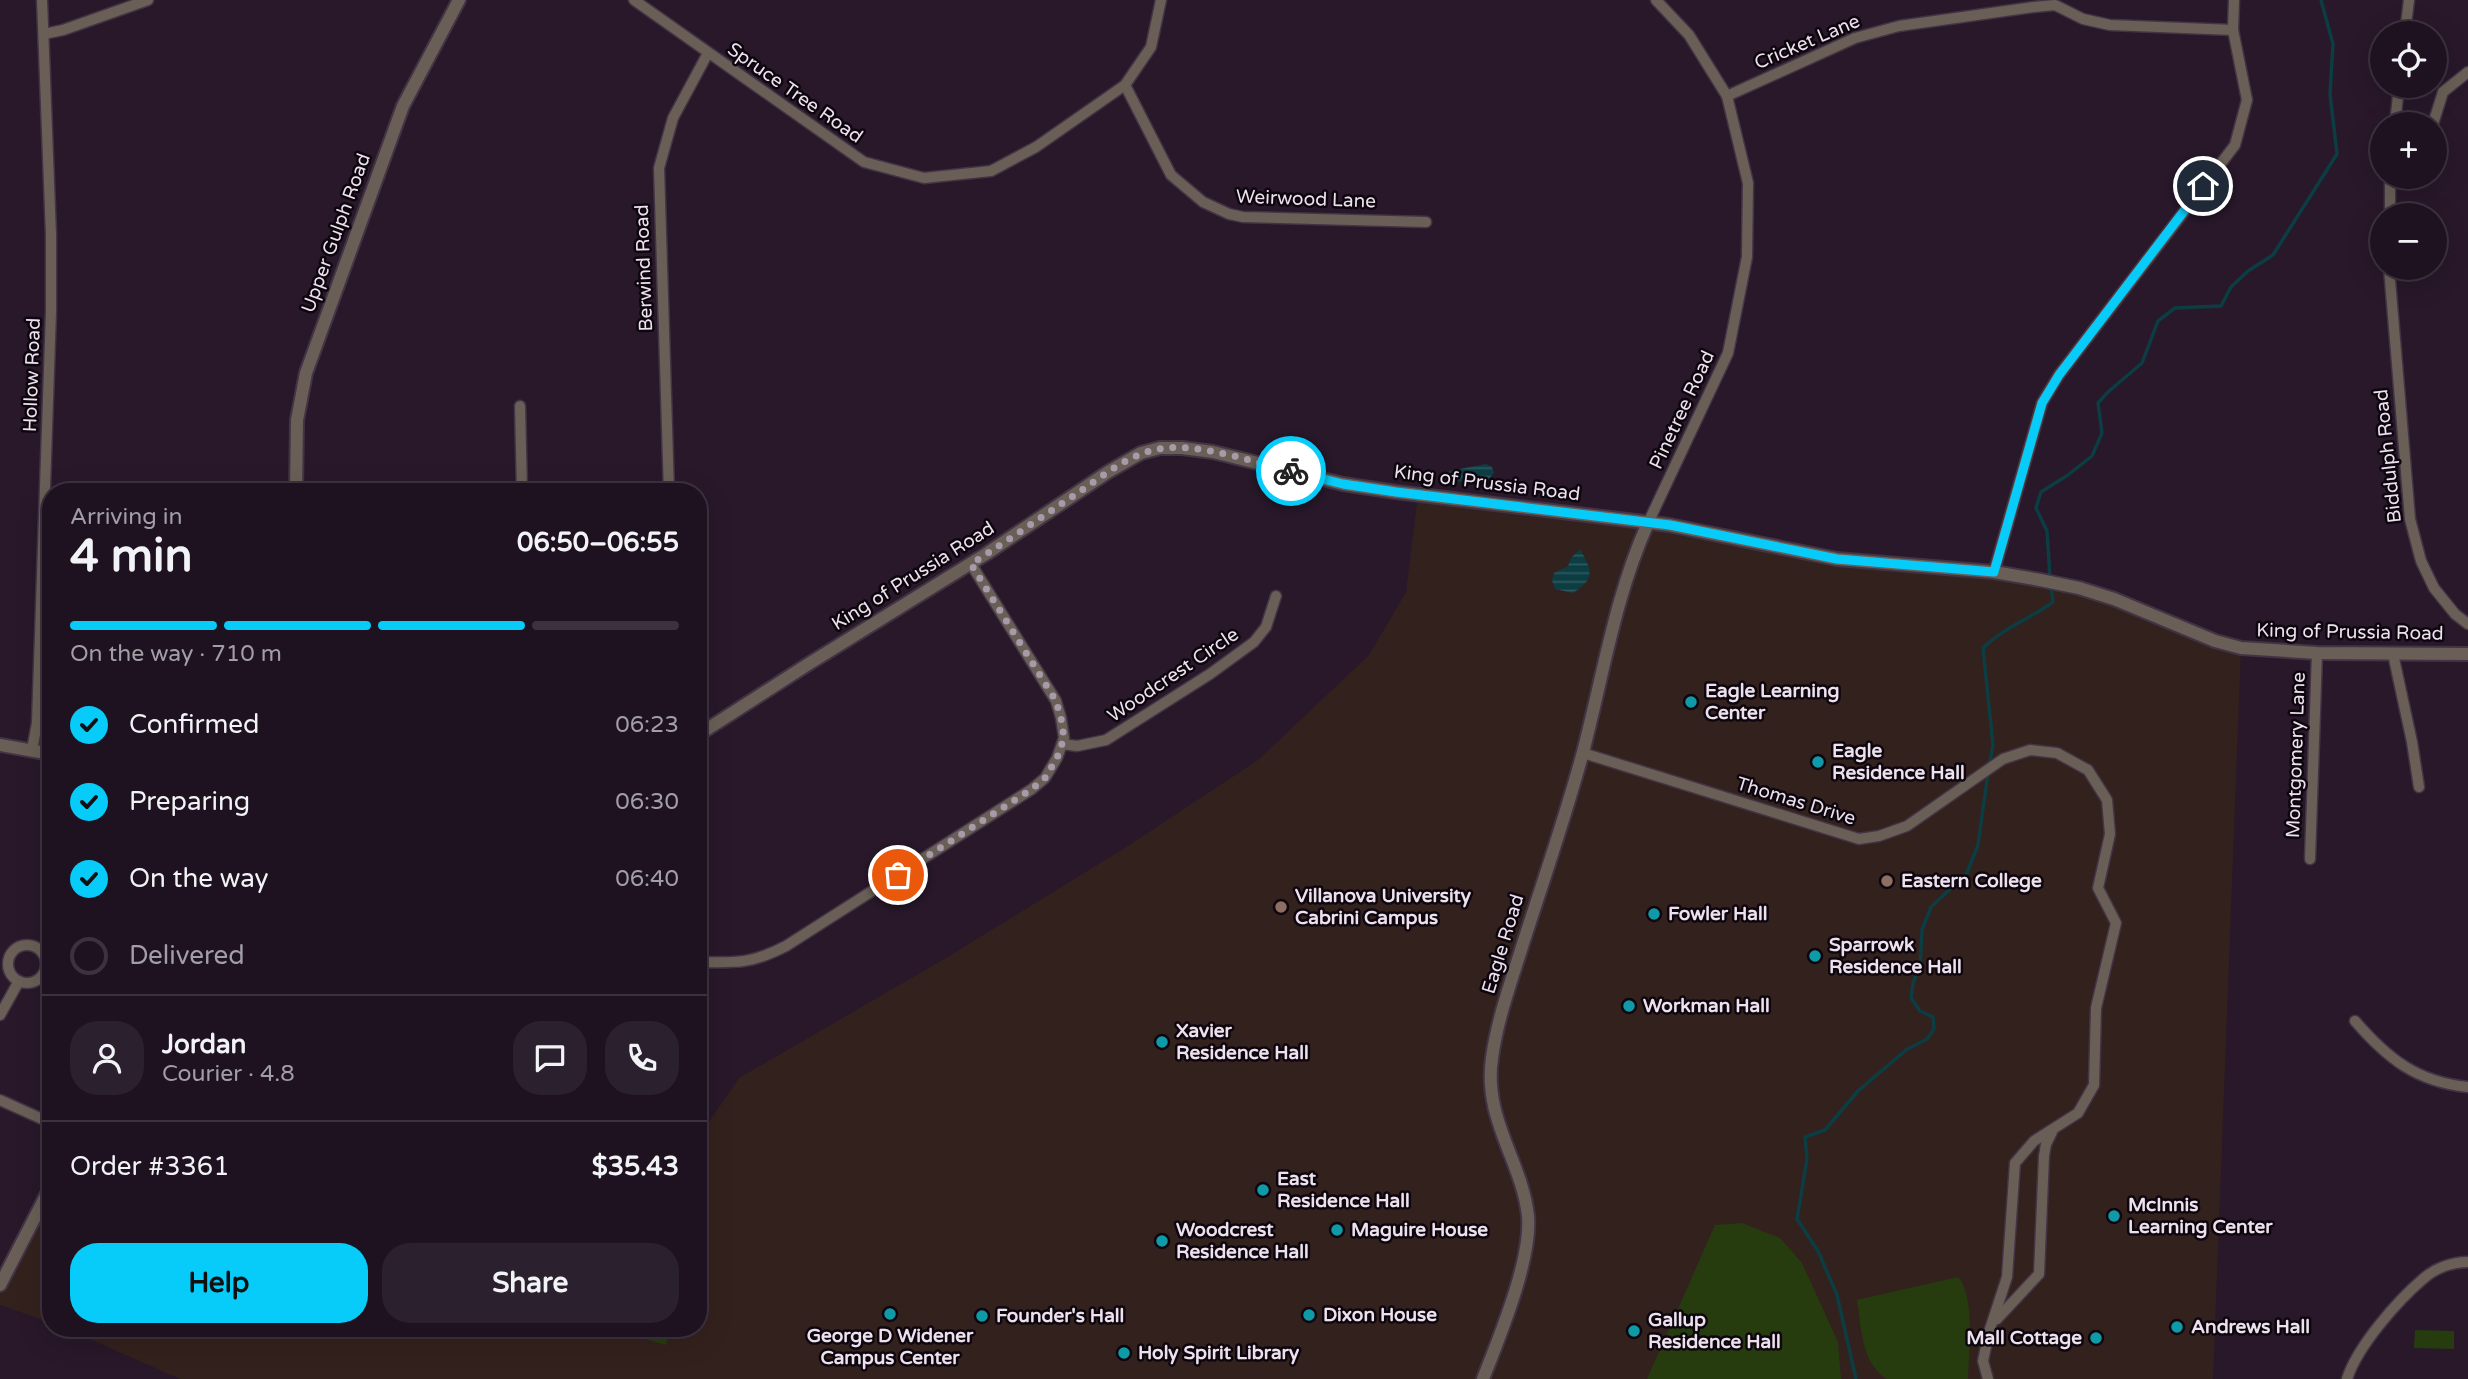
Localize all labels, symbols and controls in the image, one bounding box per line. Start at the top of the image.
street label: Cricket Lane [1751,10,1863,74]
map controls [2370,21,2447,280]
button: locate [2370,21,2447,98]
street label: Spruce Tree Road [723,38,867,148]
button: + [2370,112,2447,189]
street label: Upper Gulph Road [297,150,375,316]
pin [2173,156,2233,216]
icon: home [2184,167,2222,205]
street label: Weirwood Lane [1236,186,1376,212]
button: − [2370,203,2447,280]
street label: Berwind Road [631,204,657,332]
street label: Hollow Road [19,318,45,432]
street label: Pinetree Road [1645,347,1719,473]
street label: Biddulph Road [2370,388,2406,524]
courier [1256,436,1326,506]
icon: bike [1272,452,1310,490]
street label: King of Prussia Road [1393,461,1581,505]
text: Arriving in [70,503,183,531]
street label: King of Prussia Road [828,517,998,635]
text: 06:50–06:55 [517,527,679,558]
text: 4 min [70,529,193,584]
street label: King of Prussia Road [2256,619,2444,645]
street label: Woodcrest Circle [1103,623,1243,727]
text: On the way · 710 m [70,640,282,668]
street label: Montgomery Lane [2282,672,2310,838]
place label: Eagle Learning Center [1705,680,1840,724]
marker: Eagle Learning Center [1683,694,1699,710]
icon: check [70,706,108,744]
text: Confirmed [129,709,259,740]
text: 06:23 [615,711,679,739]
place label: Eagle Residence Hall [1832,740,1965,784]
marker: Eagle Residence Hall [1810,754,1826,770]
street label: Thomas Drive [1734,772,1858,830]
icon: check [70,783,108,821]
text: Preparing [129,786,250,817]
text: 06:30 [615,788,679,816]
pin [868,845,928,905]
icon: bag [879,856,917,894]
icon: check [70,860,108,898]
text: On the way [129,863,269,894]
text: 06:40 [615,865,679,893]
place label: Eastern College [1901,870,2042,893]
marker: Eastern College [1879,873,1895,889]
place label: Villanova University Cabrini Campus [1295,885,1472,930]
street label: Eagle Road [1477,892,1529,996]
marker: Villanova University Cabrini Campus [1273,899,1289,915]
place label: Fowler Hall [1668,903,1767,925]
marker: Fowler Hall [1646,906,1662,922]
place label: Sparrowk Residence Hall [1829,934,1962,978]
text: Delivered [129,940,245,971]
marker: Sparrowk Residence Hall [1807,948,1823,964]
place label: Workman Hall [1643,995,1770,1017]
marker: Workman Hall [1621,998,1637,1014]
place label: Xavier Residence Hall [1176,1020,1309,1064]
button: person [70,1021,144,1095]
button: chat [513,1021,587,1095]
button: phone [605,1021,679,1095]
text: Jordan [162,1029,246,1060]
marker: Xavier Residence Hall [1154,1034,1170,1050]
text: Courier · 4.8 [162,1060,295,1088]
text: Order #3361 [70,1151,230,1182]
text: $35.43 [592,1151,679,1182]
place label: East Residence Hall [1277,1168,1410,1212]
marker: East Residence Hall [1255,1182,1271,1198]
place label: McInnis Learning Center [2128,1194,2273,1239]
marker: McInnis Learning Center [2106,1208,2122,1224]
place label: Woodcrest Residence Hall [1176,1219,1309,1263]
place label: Maguire House [1351,1219,1488,1242]
marker: Maguire House [1329,1222,1345,1238]
marker: Woodcrest Residence Hall [1154,1233,1170,1249]
button: Help [70,1243,368,1323]
button: Share [382,1243,679,1323]
place label: Dixon House [1323,1304,1437,1326]
place label: Founder's Hall [996,1305,1124,1327]
marker: George D Widener Campus Center [882,1306,898,1322]
marker: Dixon House [1301,1307,1317,1323]
marker: Founder's Hall [974,1308,990,1324]
place label: Gallup Residence Hall [1648,1309,1781,1353]
place label: Andrews Hall [2191,1316,2310,1338]
marker: Andrews Hall [2169,1319,2185,1335]
marker: Gallup Residence Hall [1626,1323,1642,1339]
place label: George D Widener Campus Center [807,1325,974,1370]
place label: Mall Cottage [1966,1327,2082,1350]
marker: Mall Cottage [2088,1330,2104,1346]
place label: Holy Spirit Library [1138,1342,1300,1365]
marker: Holy Spirit Library [1116,1345,1132,1361]

